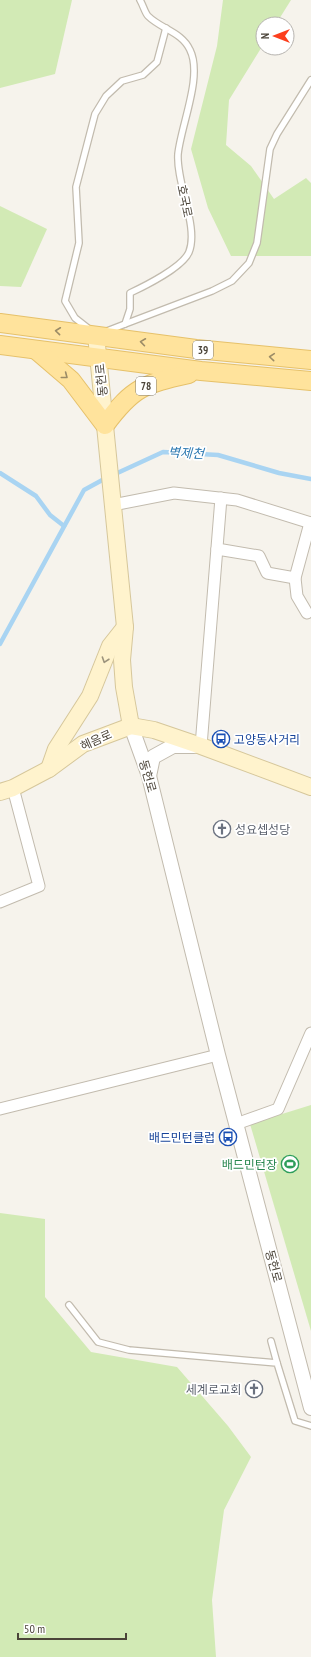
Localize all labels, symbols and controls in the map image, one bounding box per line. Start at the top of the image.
north arrow [255,16,295,56]
text: N [258,33,272,39]
street label: 호국로 [174,183,196,219]
one-way arrow [55,327,61,336]
one-way arrow [140,338,146,347]
road number: 39 [193,341,213,359]
one-way arrow [269,352,275,361]
street label: 동헌로 [92,363,110,397]
one-way arrow [61,371,68,378]
road number: 78 [136,377,156,395]
water label: 벽제천 [168,444,205,462]
one-way arrow [101,657,110,664]
street label: 혜음로 [78,726,114,754]
bus stop icon: 고양동사거리 [211,729,231,749]
place label: 고양동사거리 [234,732,300,747]
street label: 동헌로 [136,758,160,794]
church icon: 성요셉성당 [212,819,232,839]
place label: 성요셉성당 [235,822,290,837]
bus stop icon: 배드민턴클럽 [218,1127,238,1147]
place label: 배드민턴클럽 [149,1130,215,1145]
sports icon: 배드민턴장 [280,1154,300,1174]
place label: 배드민턴장 [222,1157,277,1172]
street label: 동헌로 [262,1248,286,1284]
church icon: 세계로교회 [244,1379,264,1399]
place label: 세계로교회 [186,1382,241,1397]
scale bar [18,1615,126,1641]
text: 50 m [24,1621,45,1636]

